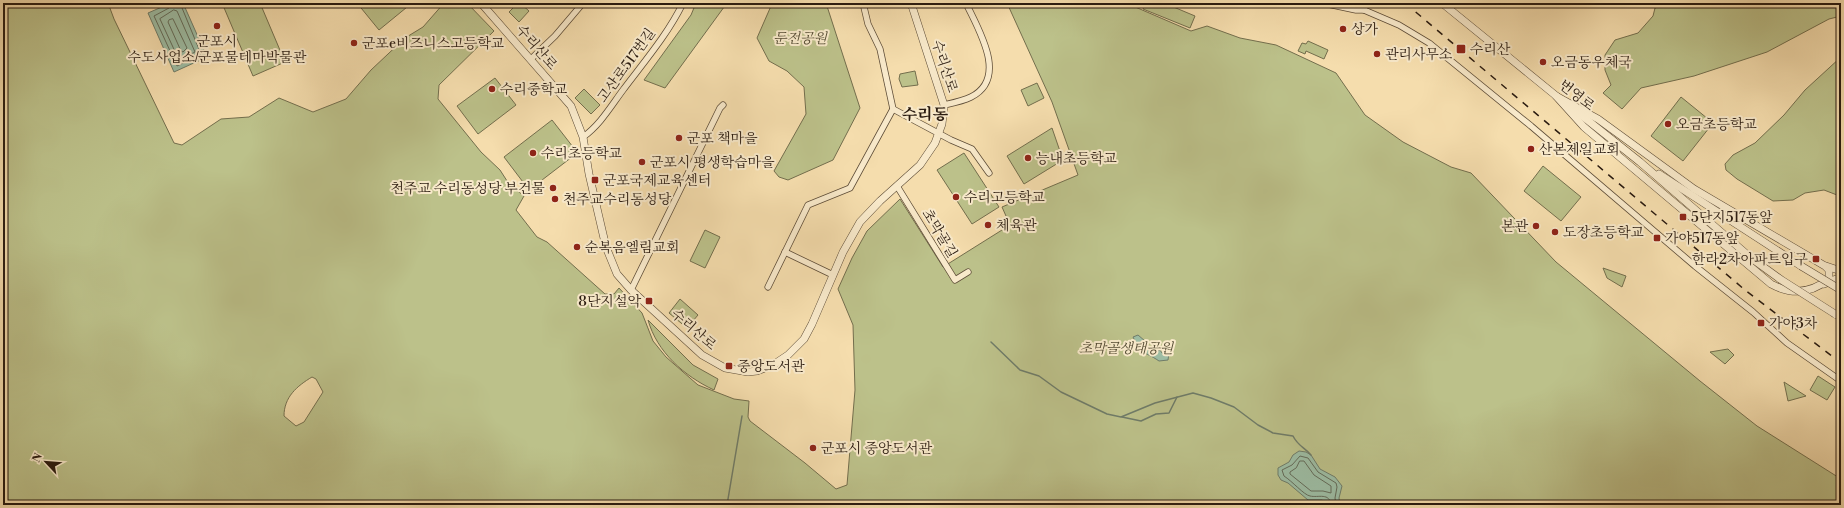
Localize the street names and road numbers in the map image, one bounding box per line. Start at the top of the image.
street label: 수리산로 [512,21,561,74]
street label: 고산로517번길 [594,25,660,106]
street label: 수리산로 [927,38,961,95]
street label: 번영로 [1555,76,1598,116]
street label: 초막골길 [917,206,961,261]
street label: 수리산로 [667,305,720,355]

